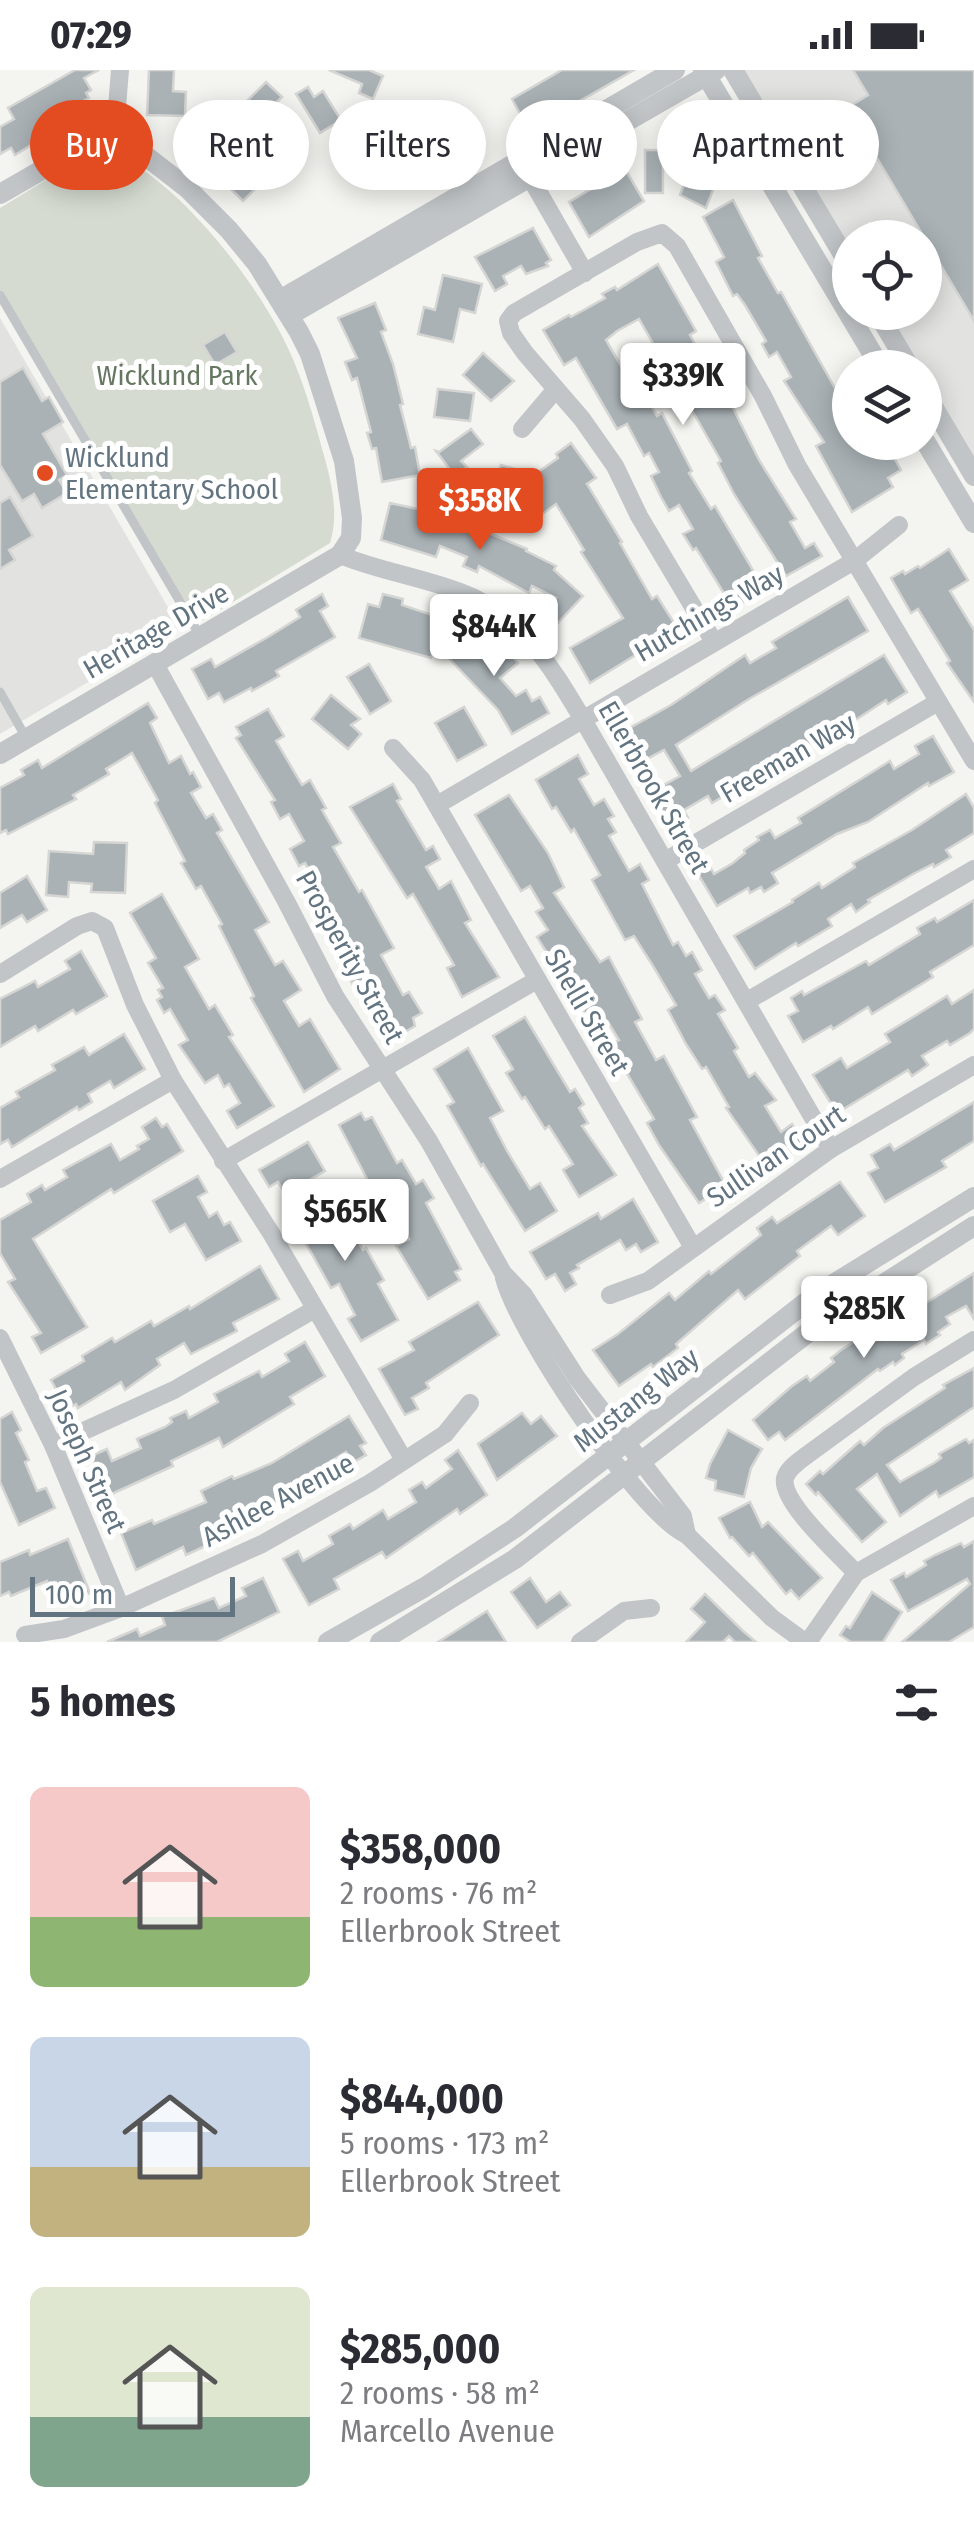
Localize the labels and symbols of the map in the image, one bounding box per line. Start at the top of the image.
pin: $339K [613,343,753,428]
park label: Wicklund Park [96,359,259,392]
place label: Wicklund Elementary School [65,441,278,506]
marker: Wicklund Elementary School [34,462,56,484]
pin: $358K [410,468,550,553]
street label: Hutchings Way [629,557,790,669]
street label: Heritage Drive [77,576,235,686]
pin: $844K [424,594,564,679]
street label: Ellerbrook Street [591,695,717,880]
street label: Freeman Way [715,706,862,810]
street label: Prosperity Street [289,865,411,1050]
street label: Shelli Street [538,943,637,1081]
street label: Sullivan Court [701,1097,852,1214]
pin: $565K [275,1179,415,1264]
pin: $285K [794,1276,934,1361]
street label: Mustang Way [567,1341,706,1459]
street label: Joseph Street [41,1384,134,1538]
street label: Ashlee Avenue [196,1446,360,1554]
scale bar [30,1572,235,1616]

